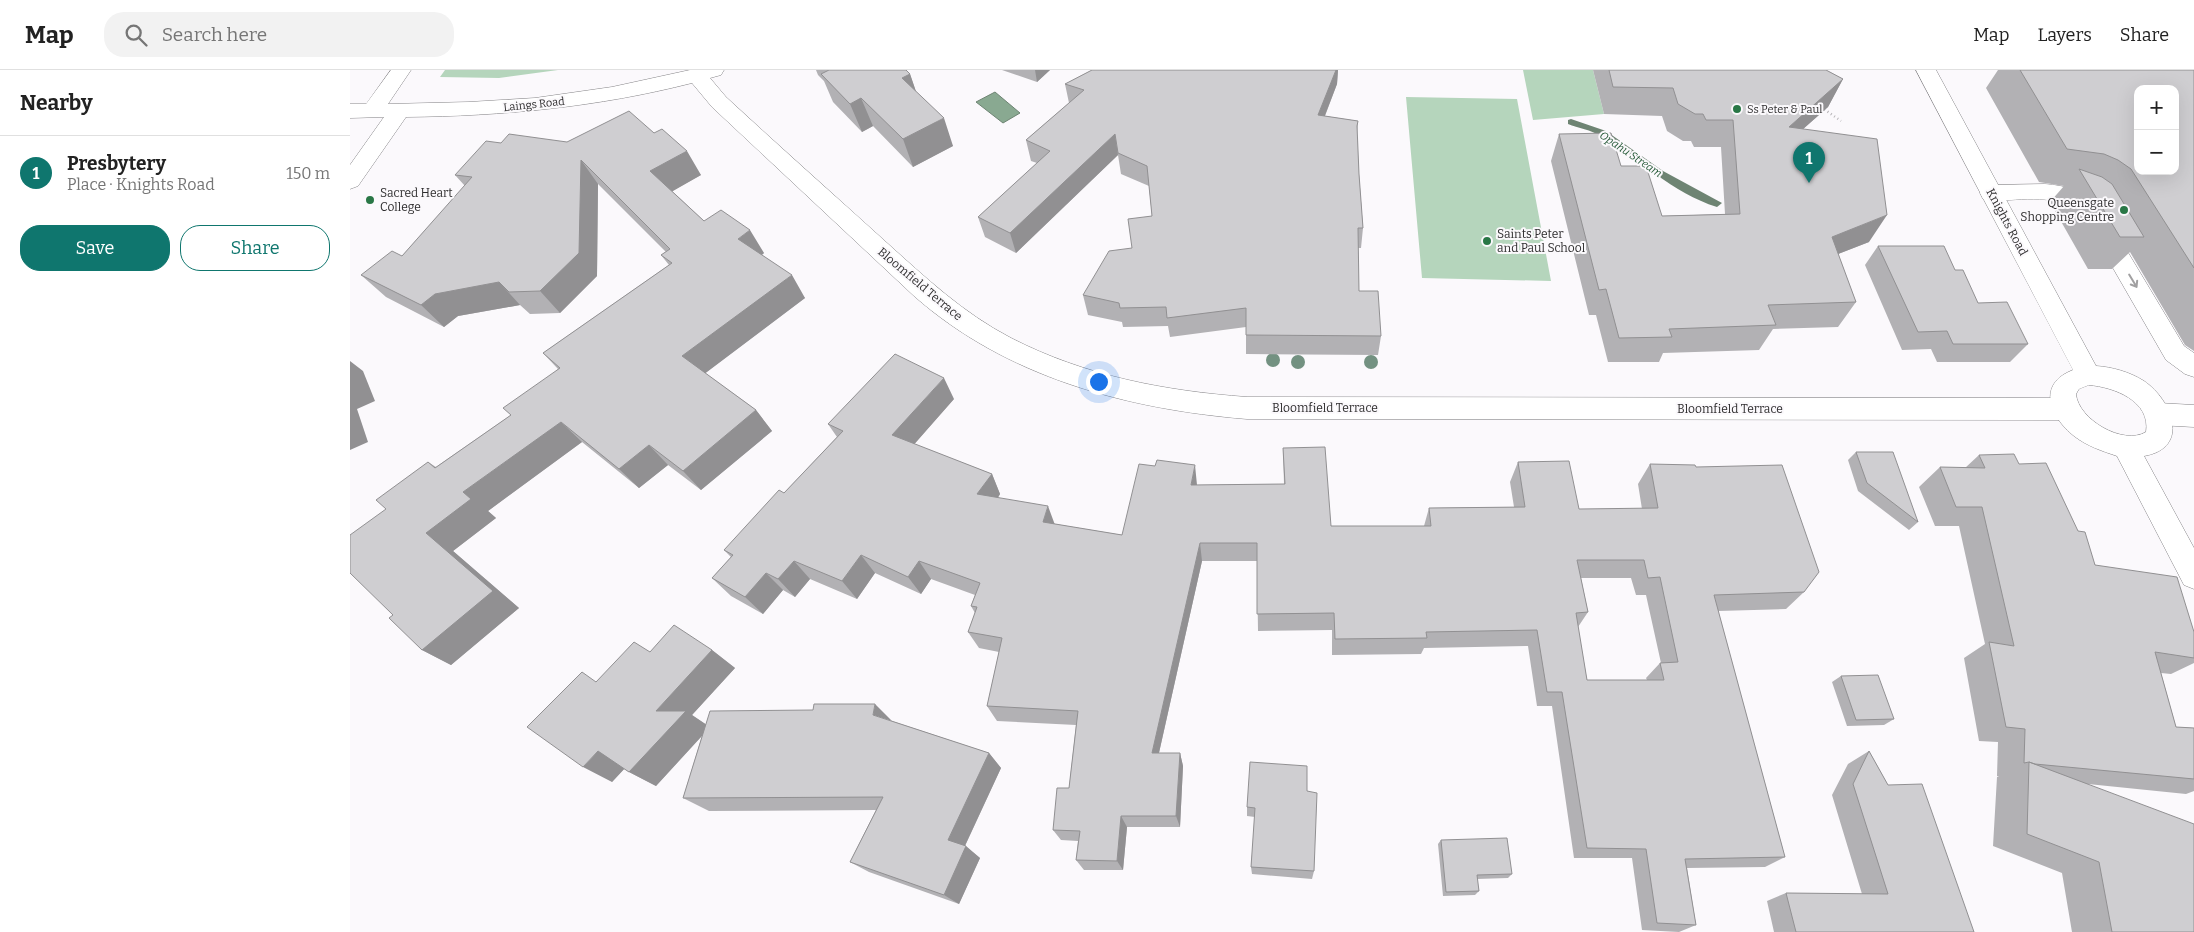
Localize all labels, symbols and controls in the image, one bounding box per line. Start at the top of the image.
search box [104,12,454,57]
text: Map [25,21,74,49]
icon: search [122,21,150,49]
text: Search here [162,23,267,46]
text: Map [1973,24,2009,46]
text: Layers [2037,24,2092,46]
text: Share [2120,24,2169,46]
map controls [2134,85,2179,175]
button: + [2134,85,2179,130]
text: Nearby [20,90,93,116]
street label: Laings Road [503,95,566,114]
marker: Ss Peter & Paul [1731,103,1743,115]
place label: Ss Peter & Paul [1747,103,1822,116]
water label: Opahu Stream [1597,129,1664,180]
button: − [2134,130,2179,175]
pin: 1 [1793,142,1825,183]
text: Presbytery [67,152,166,175]
text: 1 [33,164,39,183]
text: 150 m [286,164,330,183]
text: Place · Knights Road [67,175,215,194]
place label: Sacred Heart College [380,186,453,214]
street label: Knights Road [1983,186,2031,258]
marker: Sacred Heart College [364,194,376,206]
place label: Queensgate Shopping Centre [2020,196,2114,224]
marker: Queensgate Shopping Centre [2118,204,2130,216]
button: Save [20,225,170,271]
button: Share [180,225,330,271]
place label: Saints Peter and Paul School [1497,227,1586,255]
marker: Saints Peter and Paul School [1481,235,1493,247]
street label: Bloomfield Terrace [875,245,965,323]
one-way arrow [2128,274,2138,288]
your location [1086,369,1112,395]
street label: Bloomfield Terrace [1272,401,1378,415]
street label: Bloomfield Terrace [1677,402,1783,416]

